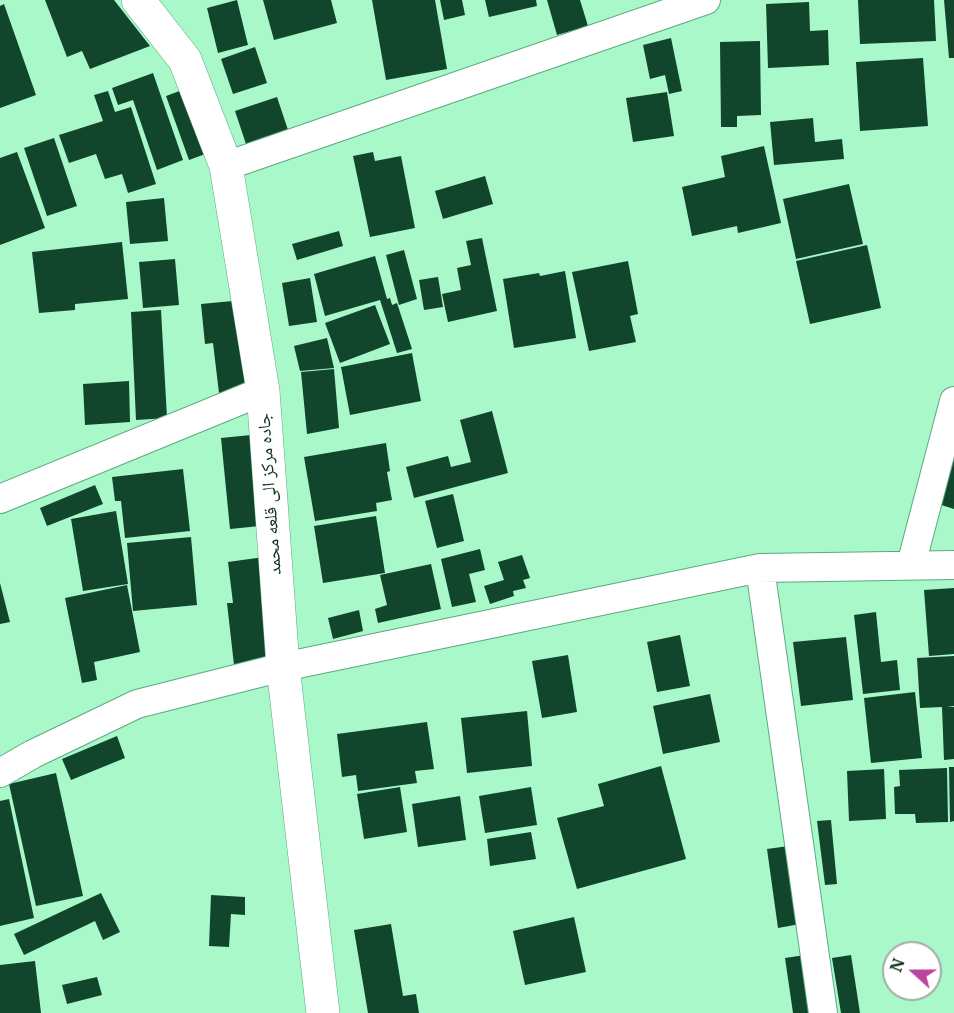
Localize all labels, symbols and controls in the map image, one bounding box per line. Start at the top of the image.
street label: جاده مرکز الی قلعه محمد [254,412,286,576]
north arrow [882,941,942,1001]
text: N [885,956,909,975]

